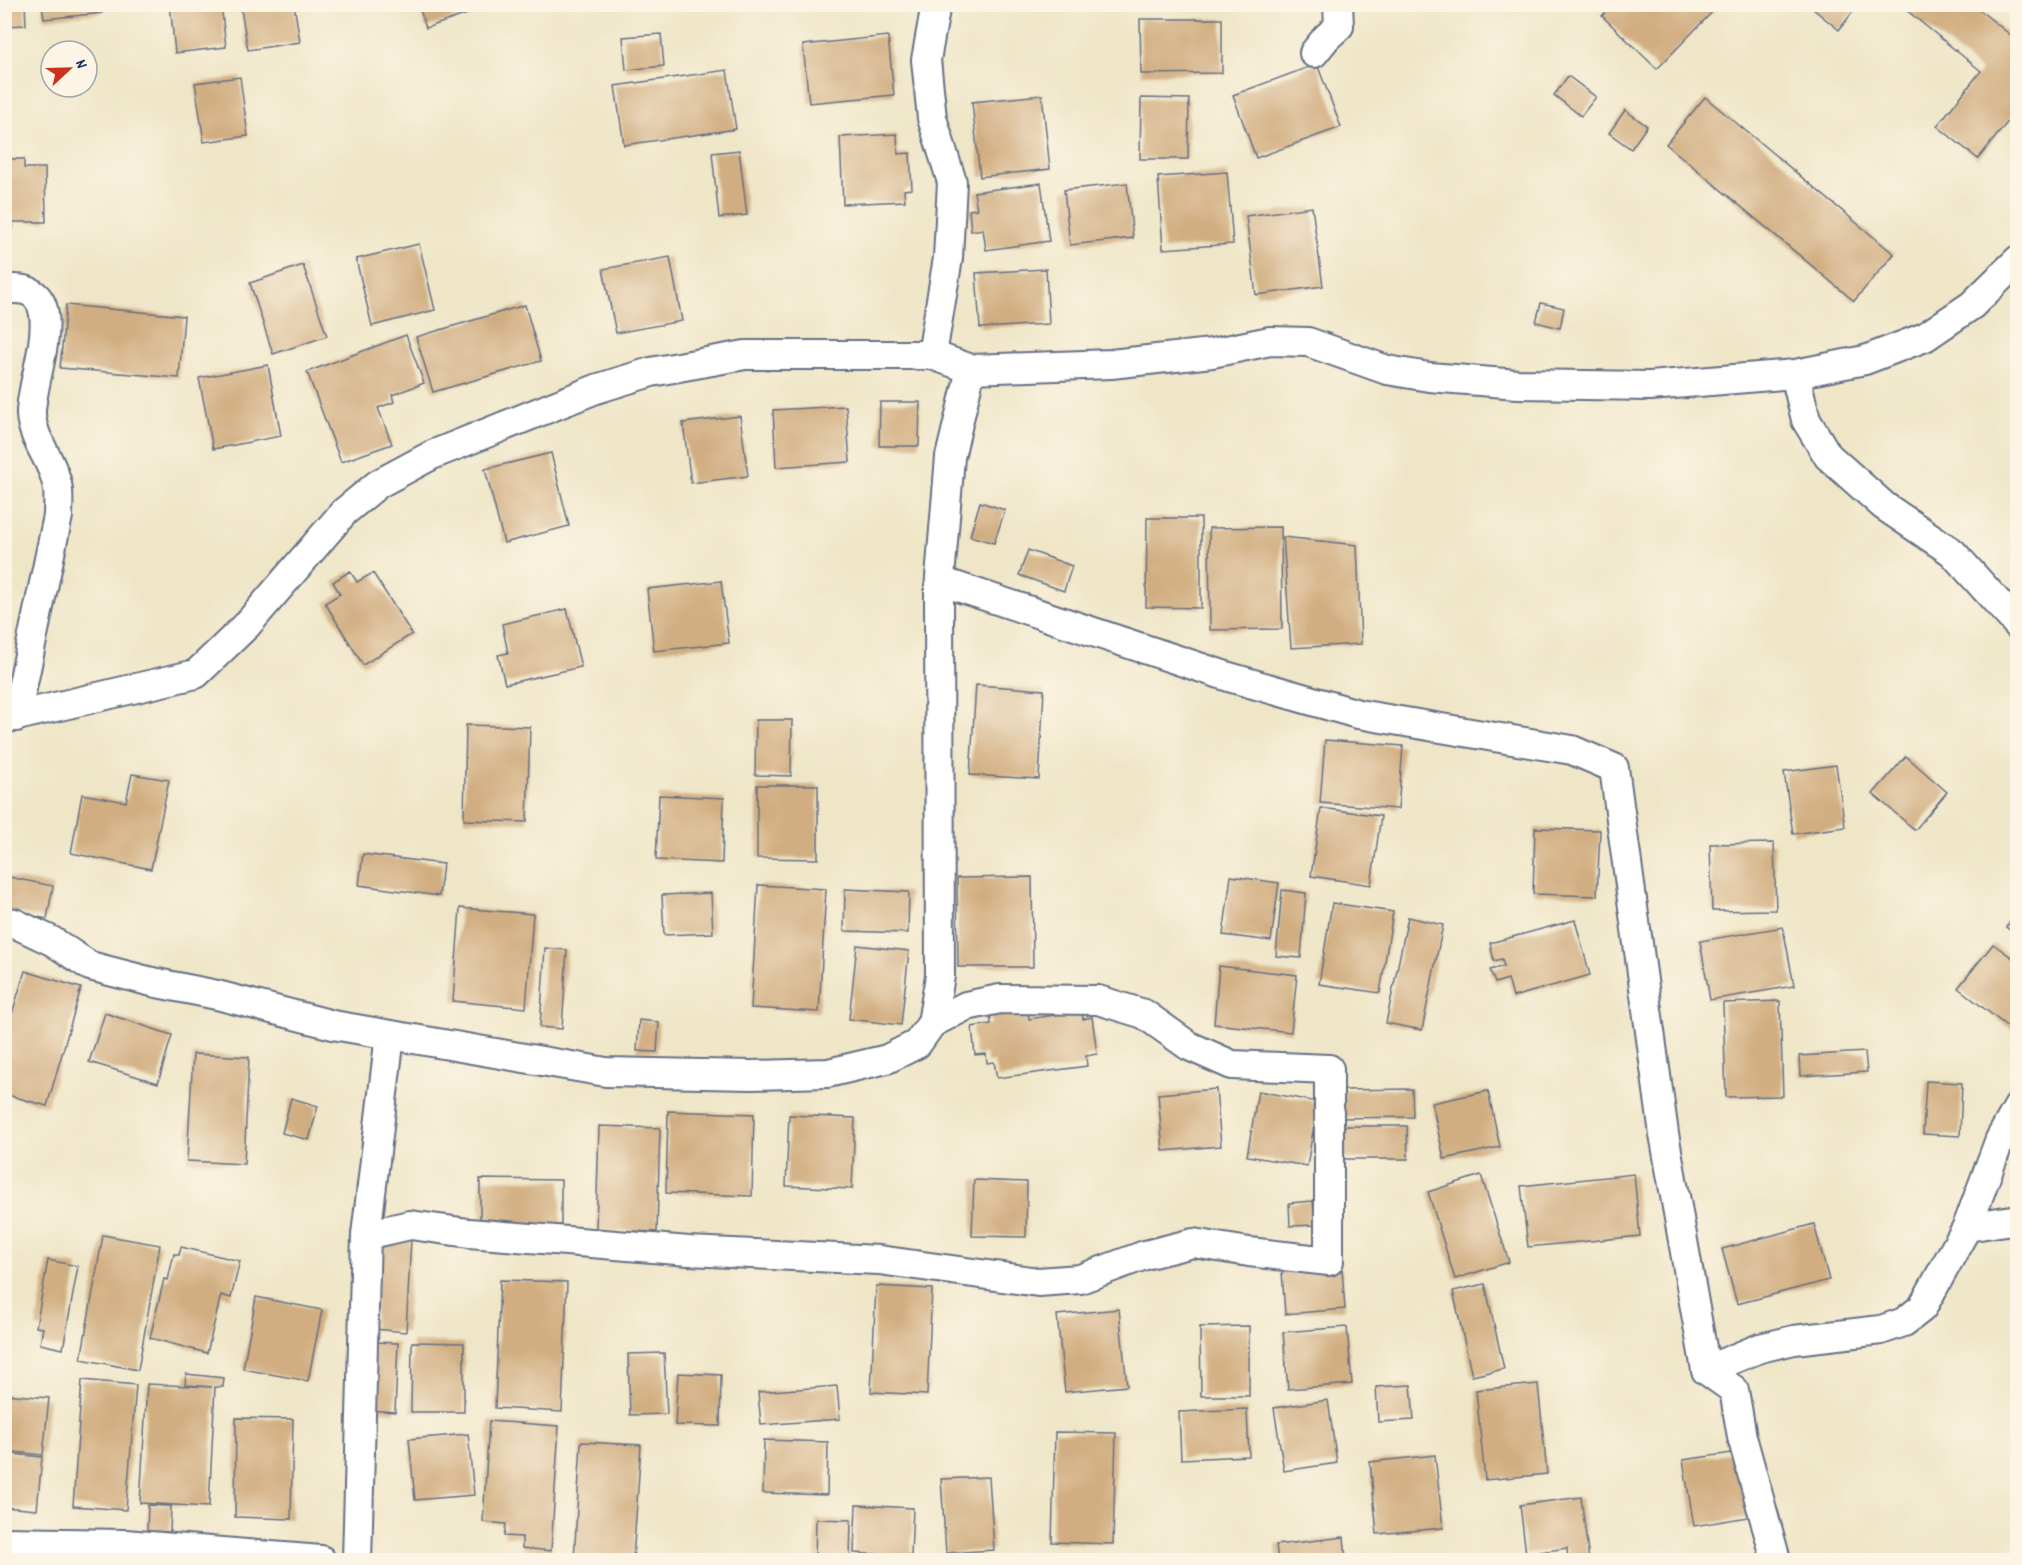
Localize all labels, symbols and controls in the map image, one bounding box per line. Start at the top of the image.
north arrow [39,39,99,99]
text: N [68,56,93,72]

